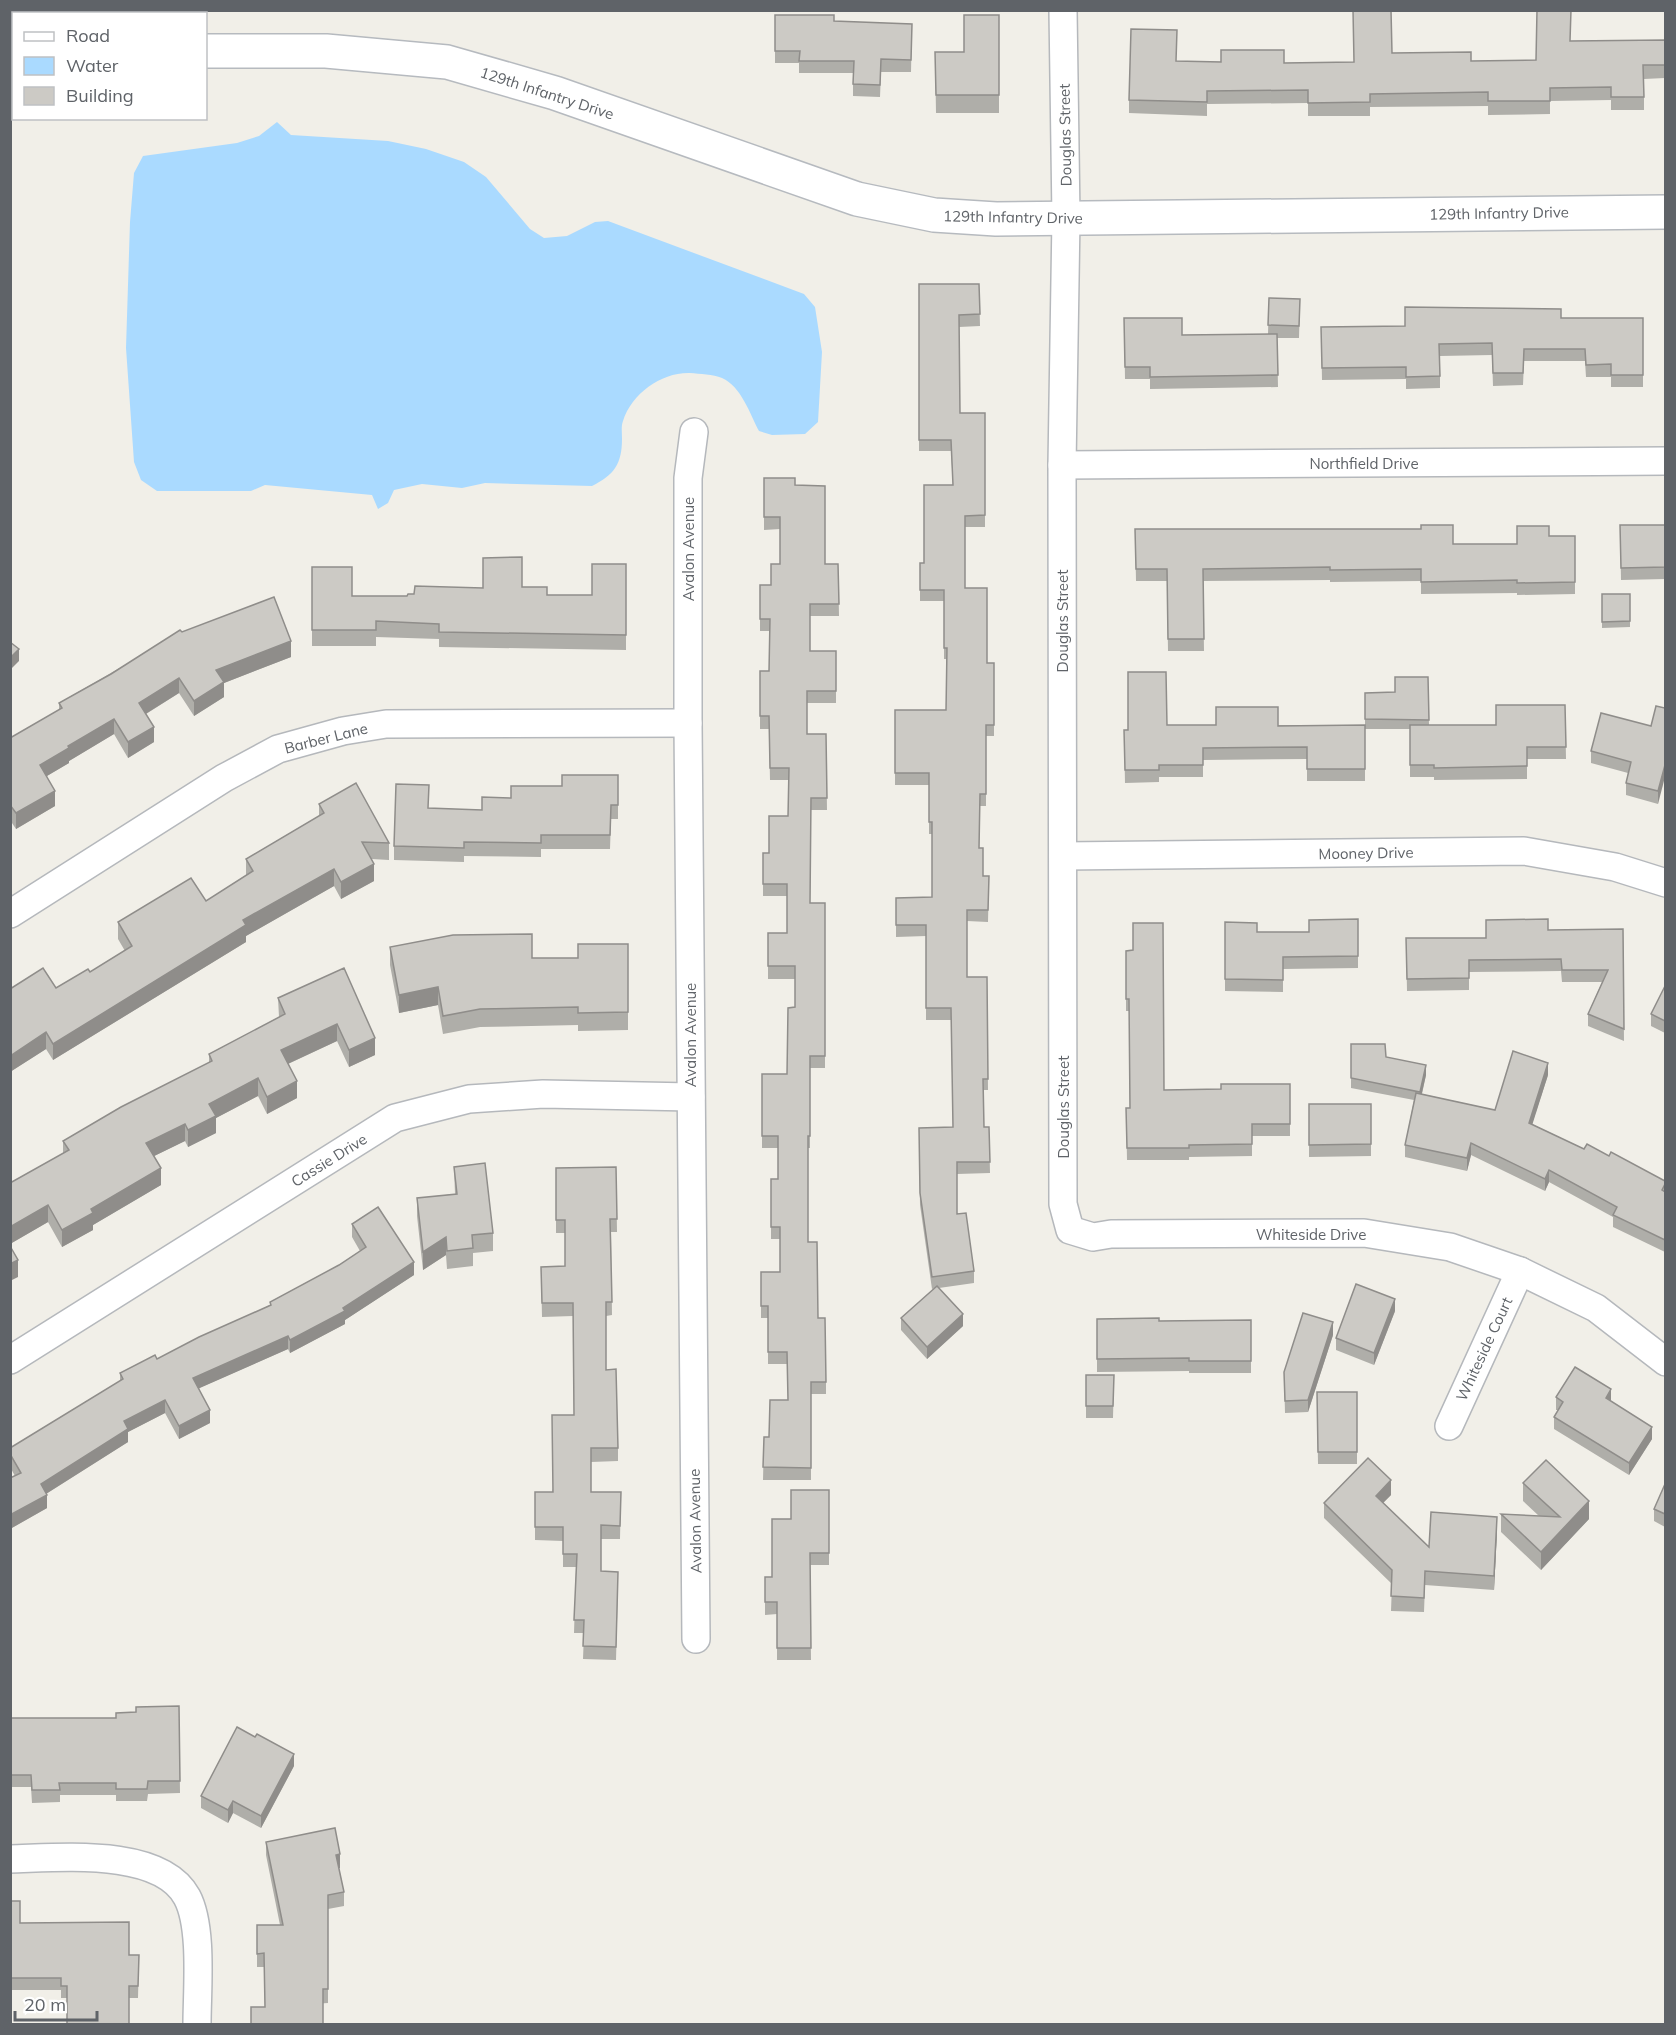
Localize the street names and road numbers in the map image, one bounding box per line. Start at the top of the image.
street label: 129th Infantry Drive [478,62,616,124]
street label: Douglas Street [1055,83,1075,187]
street label: 129th Infantry Drive [1429,202,1569,224]
street label: 129th Infantry Drive [943,206,1083,228]
street label: Northfield Drive [1309,454,1419,473]
street label: Avalon Avenue [679,497,698,601]
street label: Douglas Street [1053,570,1072,672]
street label: Barber Lane [282,718,370,758]
street label: Mooney Drive [1318,843,1414,863]
street label: Avalon Avenue [681,983,700,1087]
street label: Douglas Street [1054,1056,1073,1158]
street label: Cassie Drive [288,1129,370,1191]
street label: Whiteside Drive [1256,1225,1366,1244]
street label: Whiteside Court [1452,1294,1516,1404]
street label: Avalon Avenue [685,1469,705,1573]

